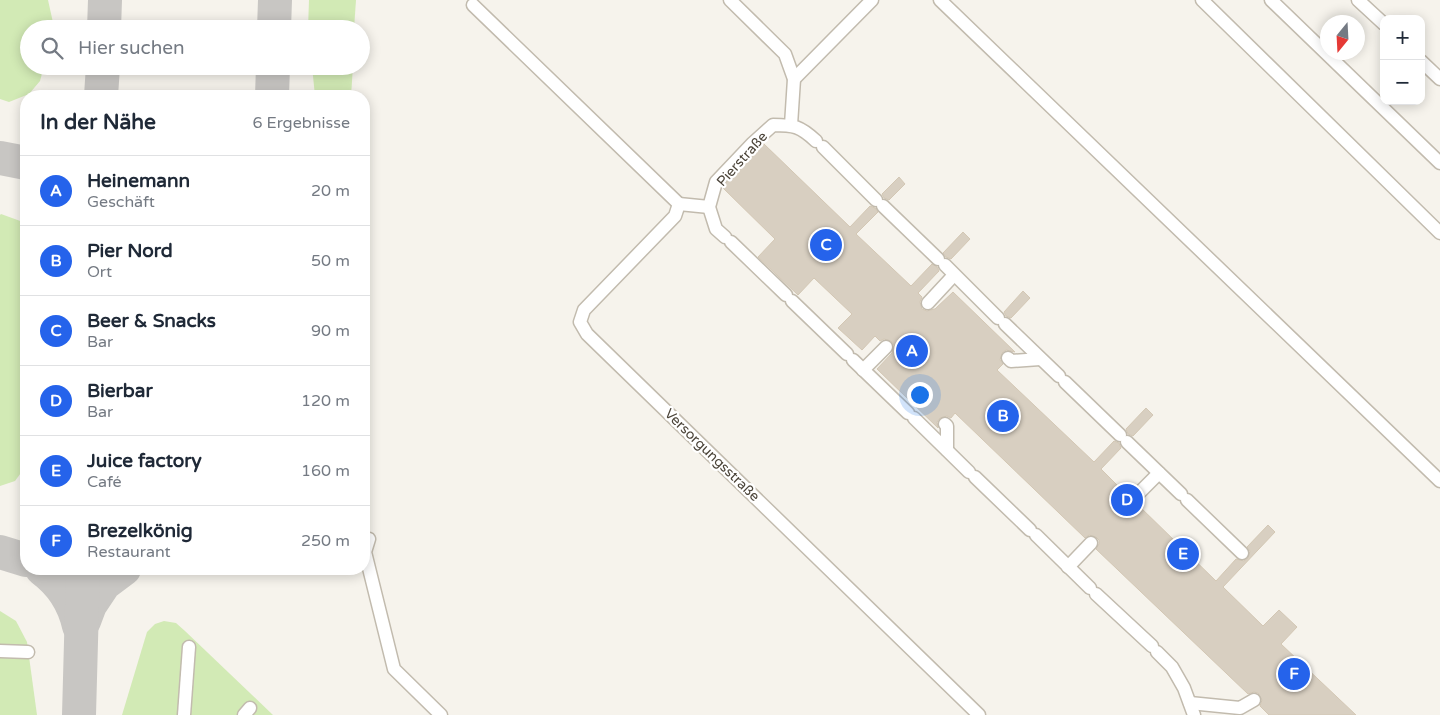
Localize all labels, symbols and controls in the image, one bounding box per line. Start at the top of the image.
north arrow [1320,15,1365,60]
map controls [1380,15,1425,105]
button: + [1380,15,1425,60]
search box [20,20,370,75]
icon: search [38,34,66,62]
text: Hier suchen [78,37,185,59]
button: − [1380,60,1425,105]
text: In der Nähe [40,110,156,135]
text: 6 Ergebnisse [252,113,350,133]
street label: Pierstraße [713,128,771,190]
text: Heinemann [87,170,190,192]
text: A [50,181,62,201]
text: 20 m [311,181,350,201]
text: Geschäft [87,192,155,212]
pin: C [810,226,842,264]
text: Pier Nord [87,240,173,262]
text: B [50,251,62,271]
text: 50 m [311,251,350,271]
text: Ort [87,262,112,282]
text: Beer & Snacks [87,310,216,332]
text: C [50,321,62,341]
text: 90 m [311,321,350,341]
text: Bar [87,332,113,352]
pin: A [896,332,928,370]
text: Bierbar [87,380,153,402]
your location [907,382,933,408]
text: D [50,391,62,411]
text: 120 m [301,391,350,411]
pin: B [987,397,1019,435]
text: Bar [87,402,113,422]
street label: Versorgungsstraße [661,405,763,505]
text: Juice factory [87,450,202,472]
text: E [51,461,61,481]
text: 160 m [301,461,350,481]
text: Café [87,472,122,492]
pin: D [1111,481,1143,519]
text: Brezelkönig [87,520,193,542]
text: F [51,531,61,551]
text: 250 m [301,531,350,551]
pin: E [1167,535,1199,573]
text: Restaurant [87,542,171,562]
pin: F [1278,655,1310,693]

